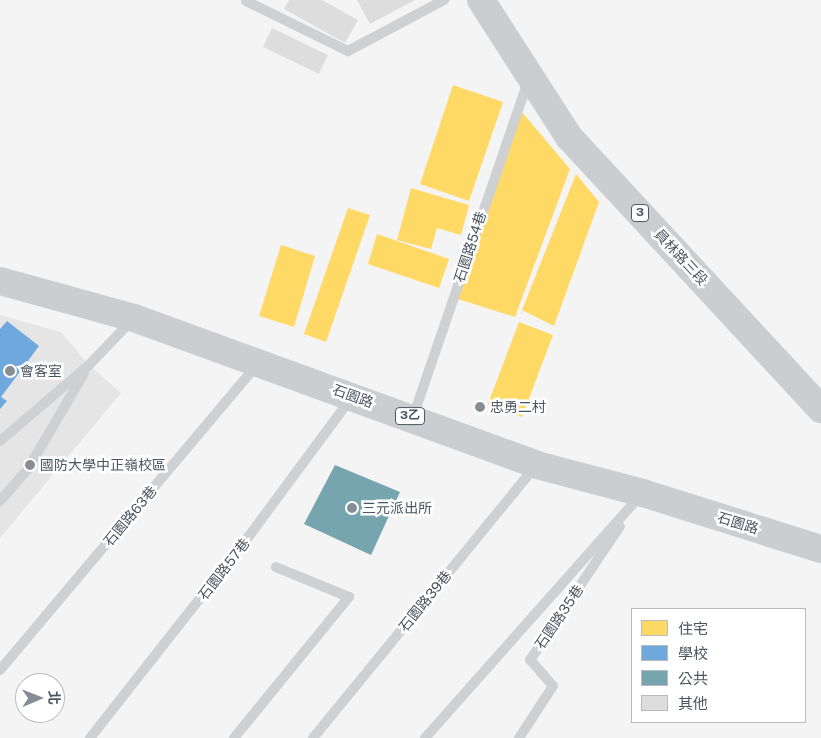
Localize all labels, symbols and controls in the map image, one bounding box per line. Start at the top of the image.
road number: 3 [630,204,650,222]
street label: 石園路54巷 [451,209,489,285]
street label: 員林路三段 [651,226,711,288]
place label: 會客室 [20,363,62,379]
marker: 會客室 [4,365,16,377]
street label: 石園路 [330,381,376,411]
place label: 忠勇二村 [490,399,546,415]
marker: 忠勇二村 [474,401,486,413]
road number: 3乙 [395,406,425,426]
place label: 國防大學中正嶺校區 [40,457,166,473]
marker: 國防大學中正嶺校區 [24,459,36,471]
street label: 石園路63巷 [100,482,160,550]
place label: 三元派出所 [362,500,432,516]
marker: 三元派出所 [346,502,358,514]
street label: 石園路 [715,509,761,537]
street label: 石園路57巷 [195,535,253,603]
street label: 石園路39巷 [395,567,455,635]
street label: 石園路35巷 [531,582,587,652]
legend [631,608,806,723]
text: 住宅 [678,620,708,637]
text: 學校 [678,645,708,662]
text: 公共 [678,670,708,687]
north arrow [15,673,65,723]
text: 北 [46,691,62,705]
text: 其他 [678,695,708,712]

